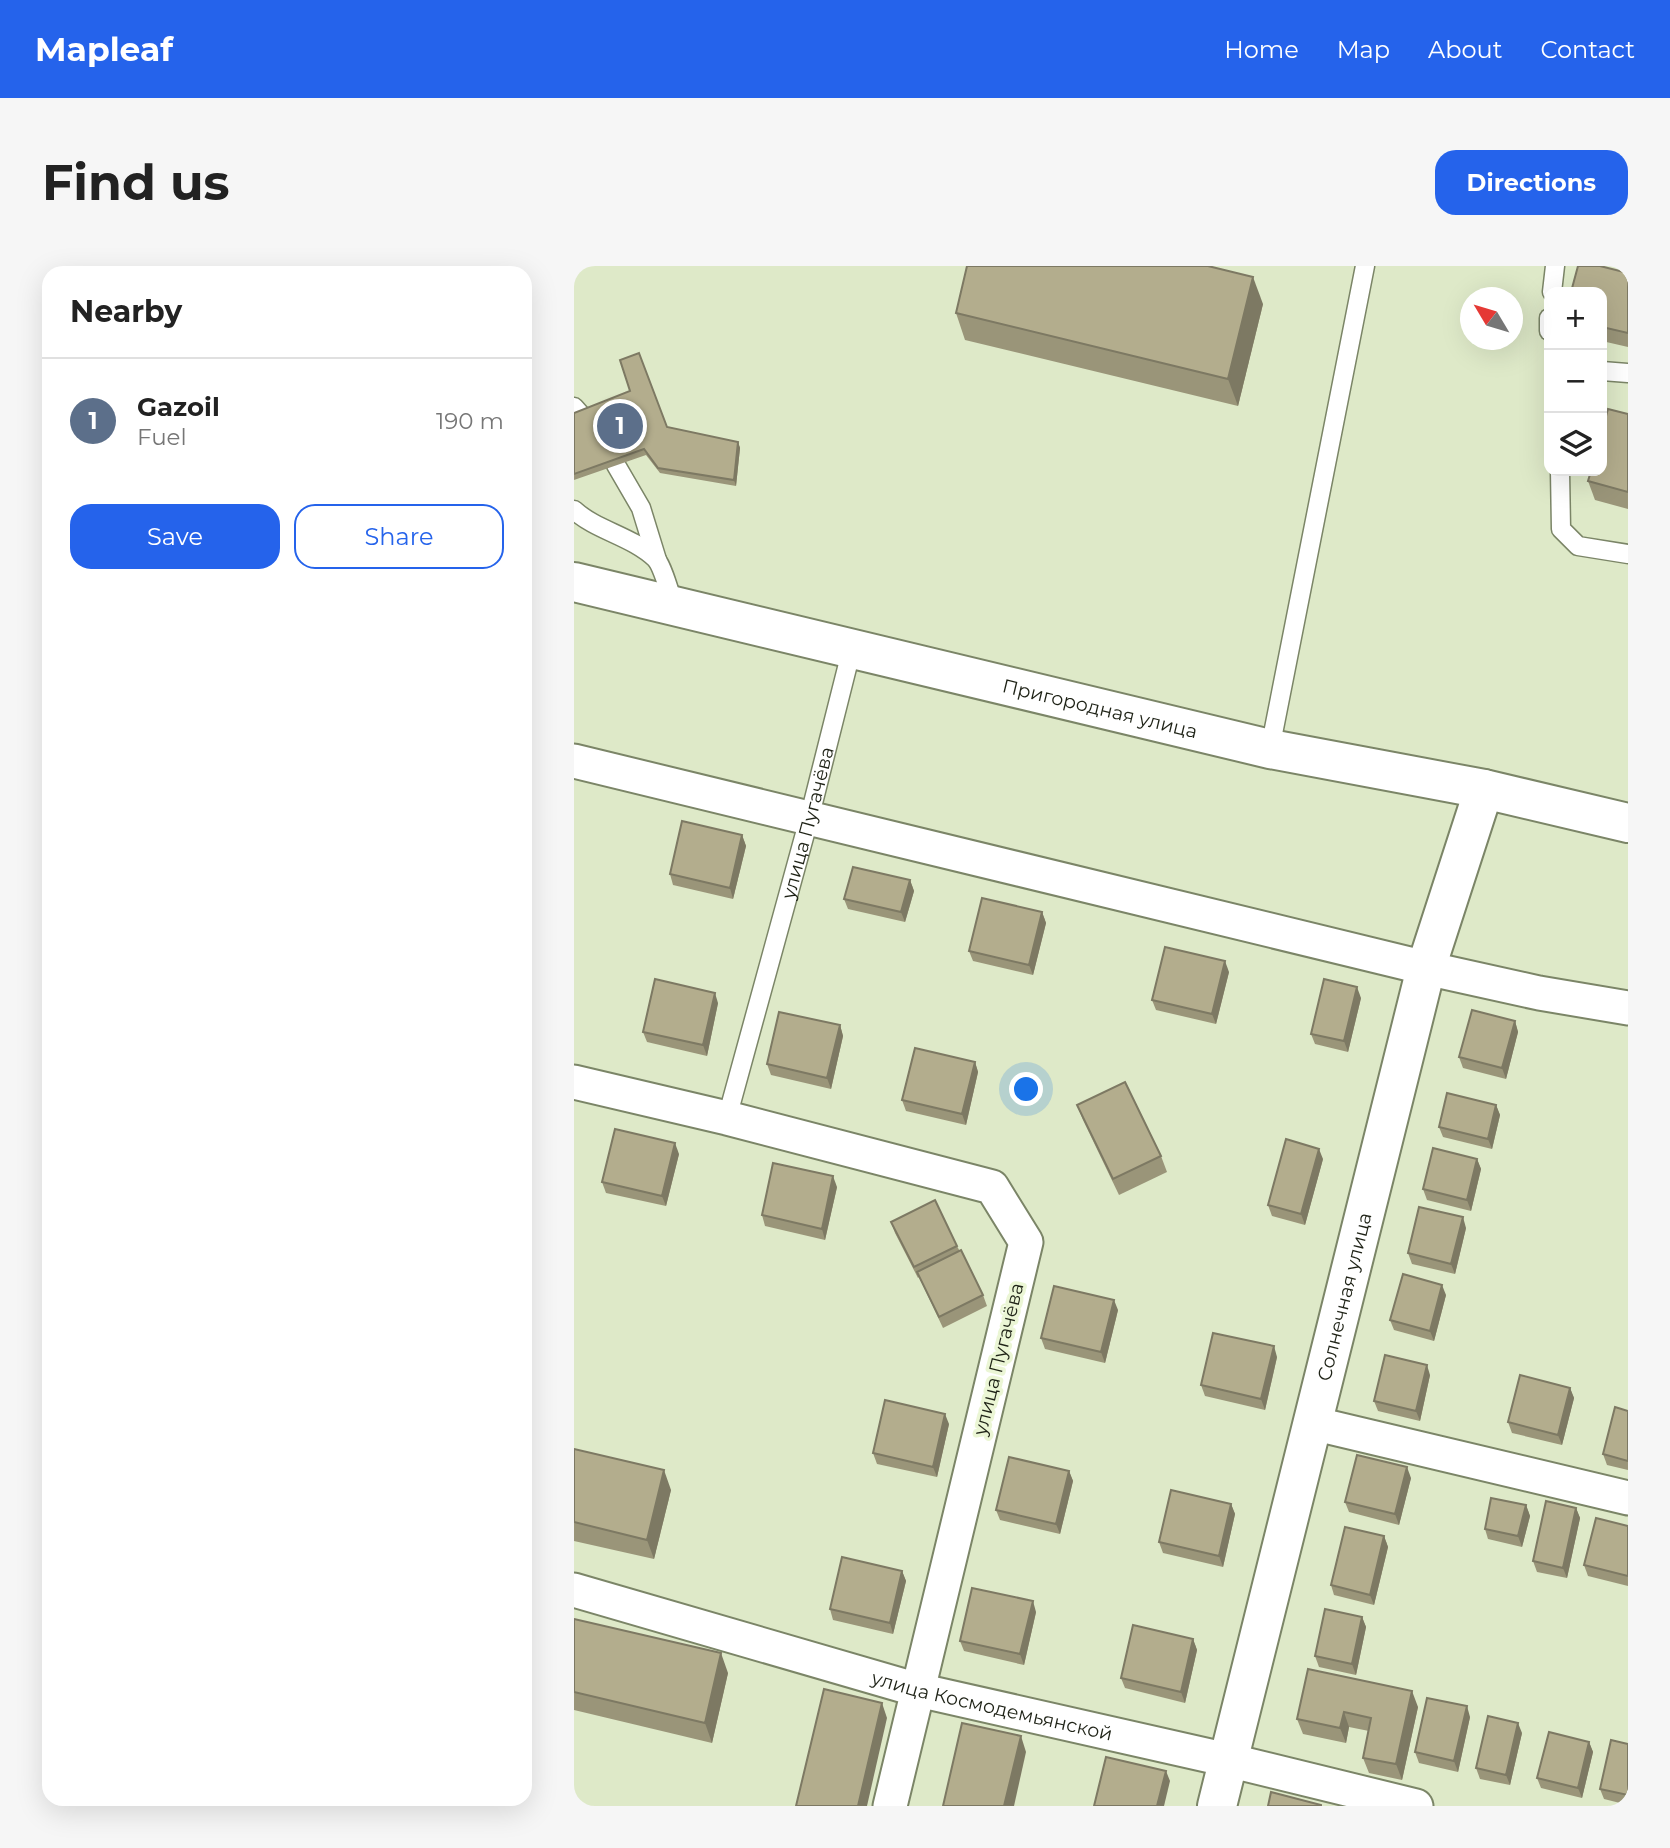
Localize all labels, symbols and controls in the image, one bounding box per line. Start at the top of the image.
text: Mapleaf [35,29,173,69]
text: Home [1224,35,1299,64]
text: Map [1337,35,1390,64]
text: About [1428,35,1502,64]
text: Contact [1540,35,1635,64]
button: Directions [1435,150,1628,215]
text: Find us [42,153,230,212]
north arrow [1460,287,1523,350]
map controls [1544,287,1607,476]
button: + [1544,287,1607,350]
text: Nearby [70,293,182,330]
button: − [1544,350,1607,413]
text: Gazoil [137,391,220,423]
pin: 1 [597,400,643,452]
text: 1 [88,407,98,435]
text: 190 m [436,407,504,435]
button: layers [1544,413,1607,476]
text: Fuel [137,423,187,451]
button: Save [70,504,280,569]
button: Share [294,504,504,569]
street label: Пригородная улица [1000,674,1200,743]
street label: улица Пугачёва [776,744,839,903]
your location [1009,1072,1043,1106]
street label: Солнечная улица [1312,1210,1377,1383]
street label: улица Пугачёва [968,1280,1029,1439]
street label: улица Космодемьянской [868,1666,1115,1746]

